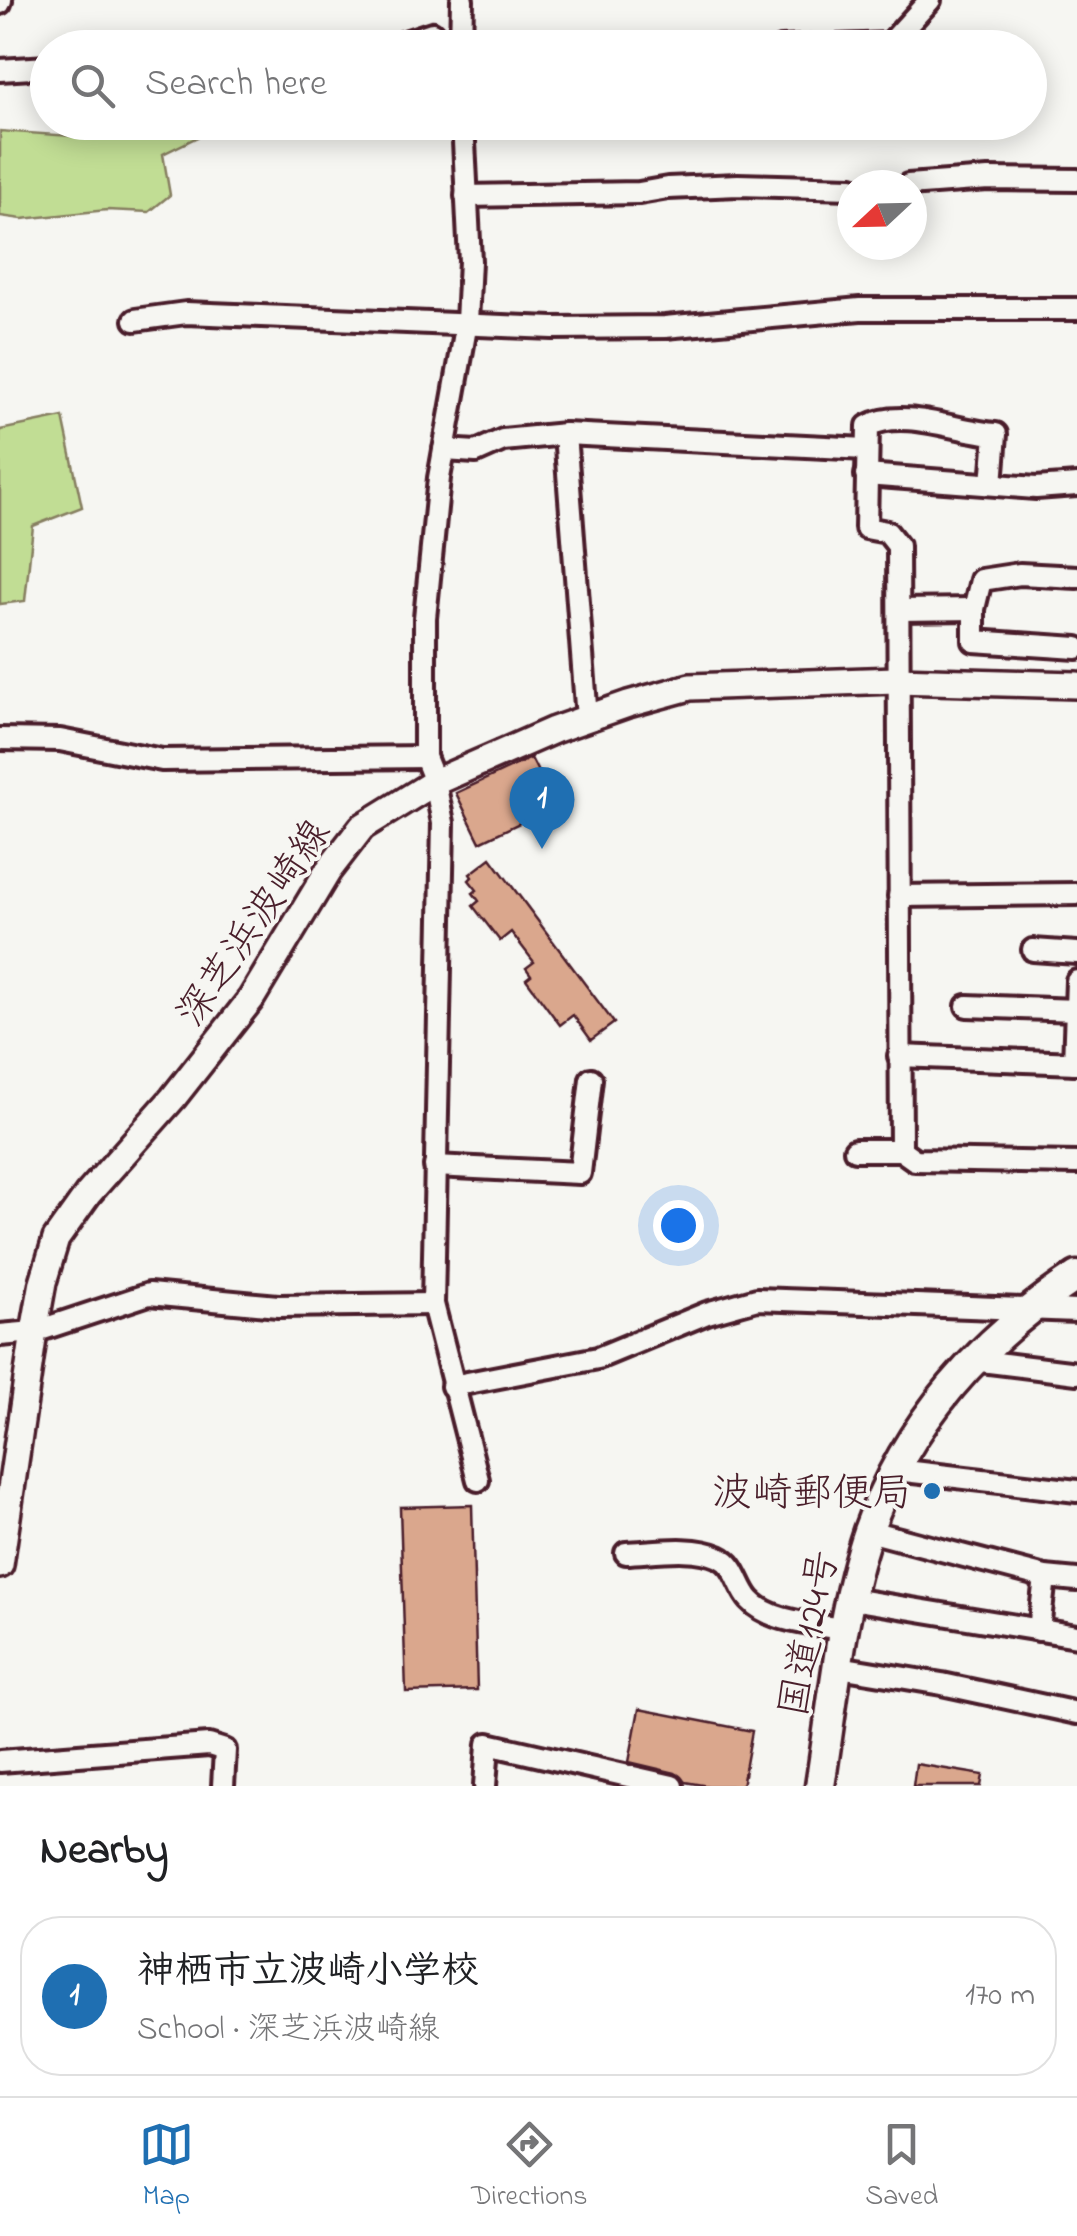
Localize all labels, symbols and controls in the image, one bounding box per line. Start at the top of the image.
search box [30,30,1047,140]
text: Search here [145,57,327,113]
icon: search [65,58,120,113]
north arrow [837,170,927,260]
pin: 1 [510,766,574,849]
street label: 深芝浜波崎線 [164,809,347,1040]
your location [653,1200,704,1251]
place label: 波崎郵便局 [712,1466,912,1525]
marker: 波崎郵便局 [921,1480,943,1502]
street label: 国道124号 [766,1545,857,1722]
text: Nearby [40,1821,168,1882]
text: 神栖市立波崎小学校 [137,1945,479,2001]
text: 1 [69,1973,80,2020]
text: 170 m [965,1973,1035,2020]
text: School · 深芝浜波崎線 [137,2007,439,2054]
tab: Map [139,2117,194,2218]
tab: Directions [471,2117,588,2218]
tab: Saved [865,2117,938,2218]

